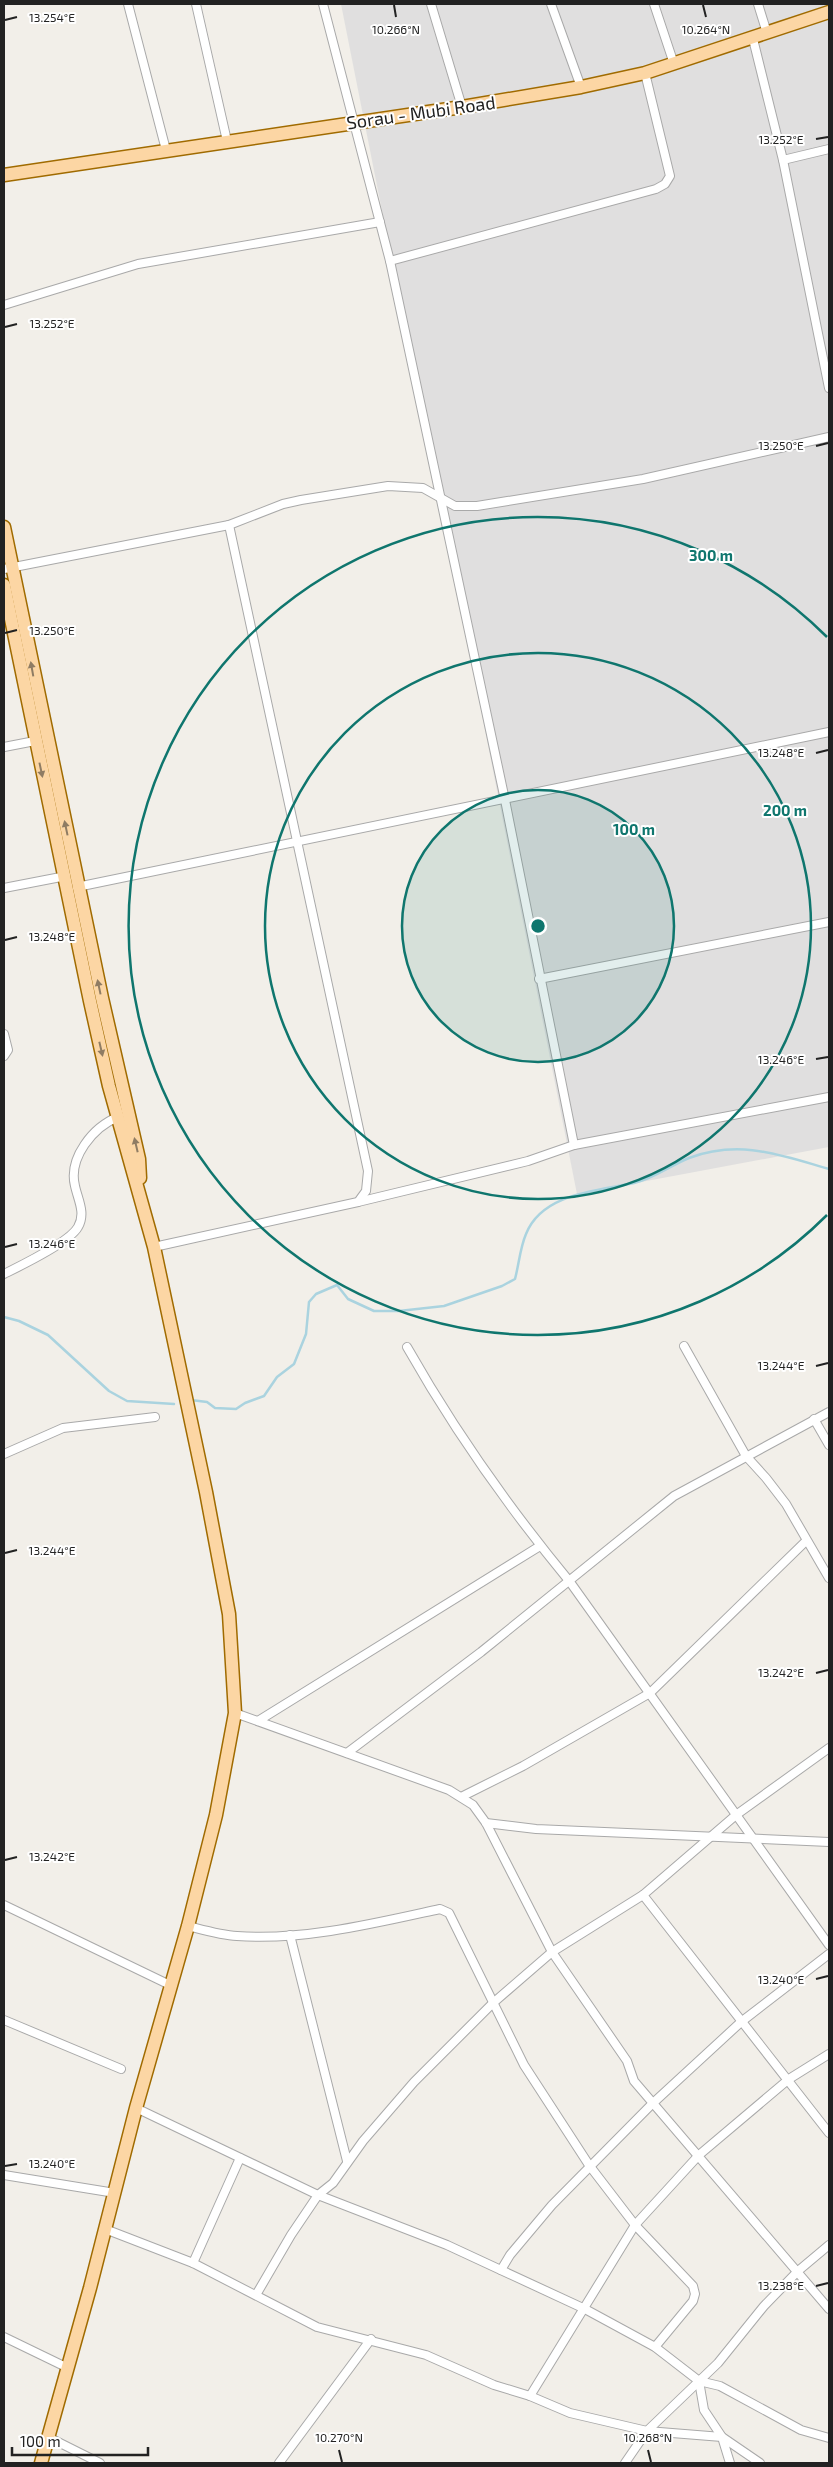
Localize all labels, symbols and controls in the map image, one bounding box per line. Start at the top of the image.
text: 13.254°E [29,10,75,24]
text: 10.266°N [372,22,420,36]
text: 10.264°N [682,22,730,36]
street label: Sorau - Mubi Road [345,91,497,133]
text: 13.252°E [758,132,804,146]
text: 13.252°E [29,316,75,330]
text: 13.250°E [758,438,804,452]
text: 300 m [689,546,733,564]
text: 13.250°E [29,623,75,637]
one-way arrow [28,660,36,676]
text: 13.248°E [758,745,805,759]
one-way arrow [37,762,45,778]
text: 200 m [763,801,807,819]
one-way arrow [61,819,69,835]
text: 100 m [613,820,655,838]
centre of rings [529,917,547,935]
text: 13.248°E [29,929,76,943]
one-way arrow [95,979,103,994]
one-way arrow [97,1041,105,1056]
text: 13.246°E [758,1052,804,1066]
one-way arrow [132,1137,140,1152]
text: 13.246°E [29,1236,75,1250]
text: 13.244°E [758,1358,805,1372]
text: 13.244°E [29,1543,76,1557]
text: 13.242°E [758,1665,804,1679]
text: 13.242°E [29,1849,75,1863]
text: 13.240°E [758,1972,805,1986]
text: 13.240°E [29,2156,76,2170]
text: 13.238°E [758,2278,804,2292]
scale bar [12,2424,149,2456]
text: 10.270°N [315,2430,363,2444]
text: 10.268°N [624,2430,672,2444]
text: 100 m [20,2432,61,2450]

